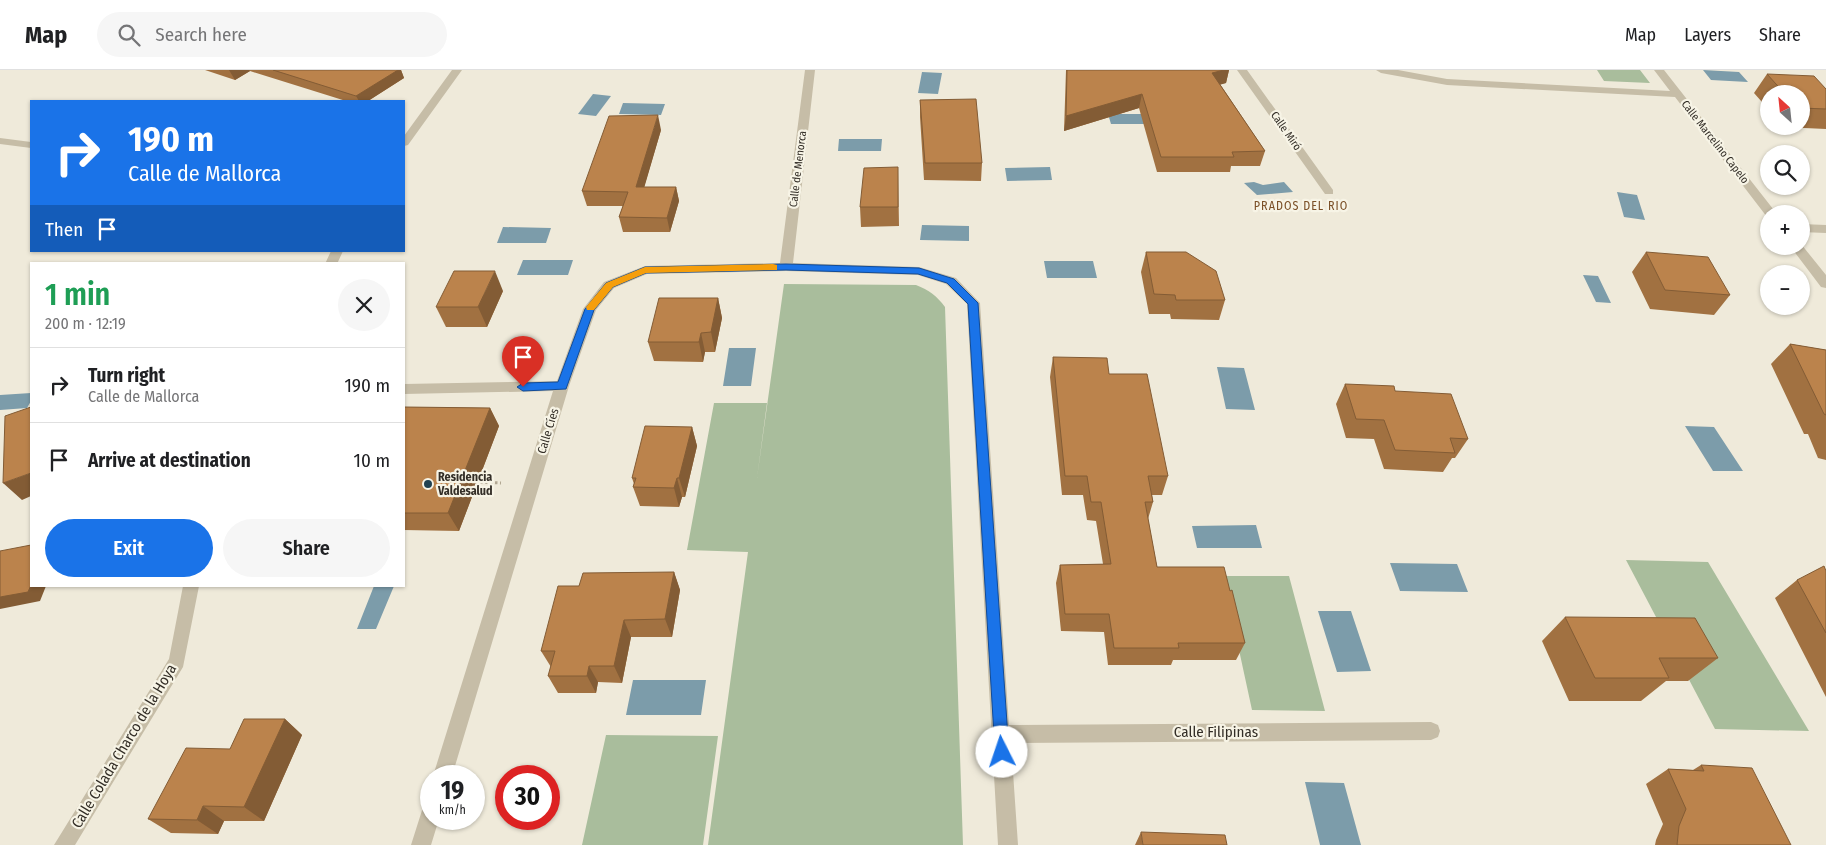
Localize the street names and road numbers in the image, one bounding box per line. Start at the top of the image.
street label: Calle Marcelino Capelo [1679,98,1752,186]
street label: Calle Miró [1268,109,1304,153]
street label: Calle de Menorca [787,130,809,208]
street label: Calle Cíes [534,407,562,455]
street label: Calle Colada Charco de la Hoya [68,661,180,831]
street label: Calle Filipinas [1174,723,1258,741]

